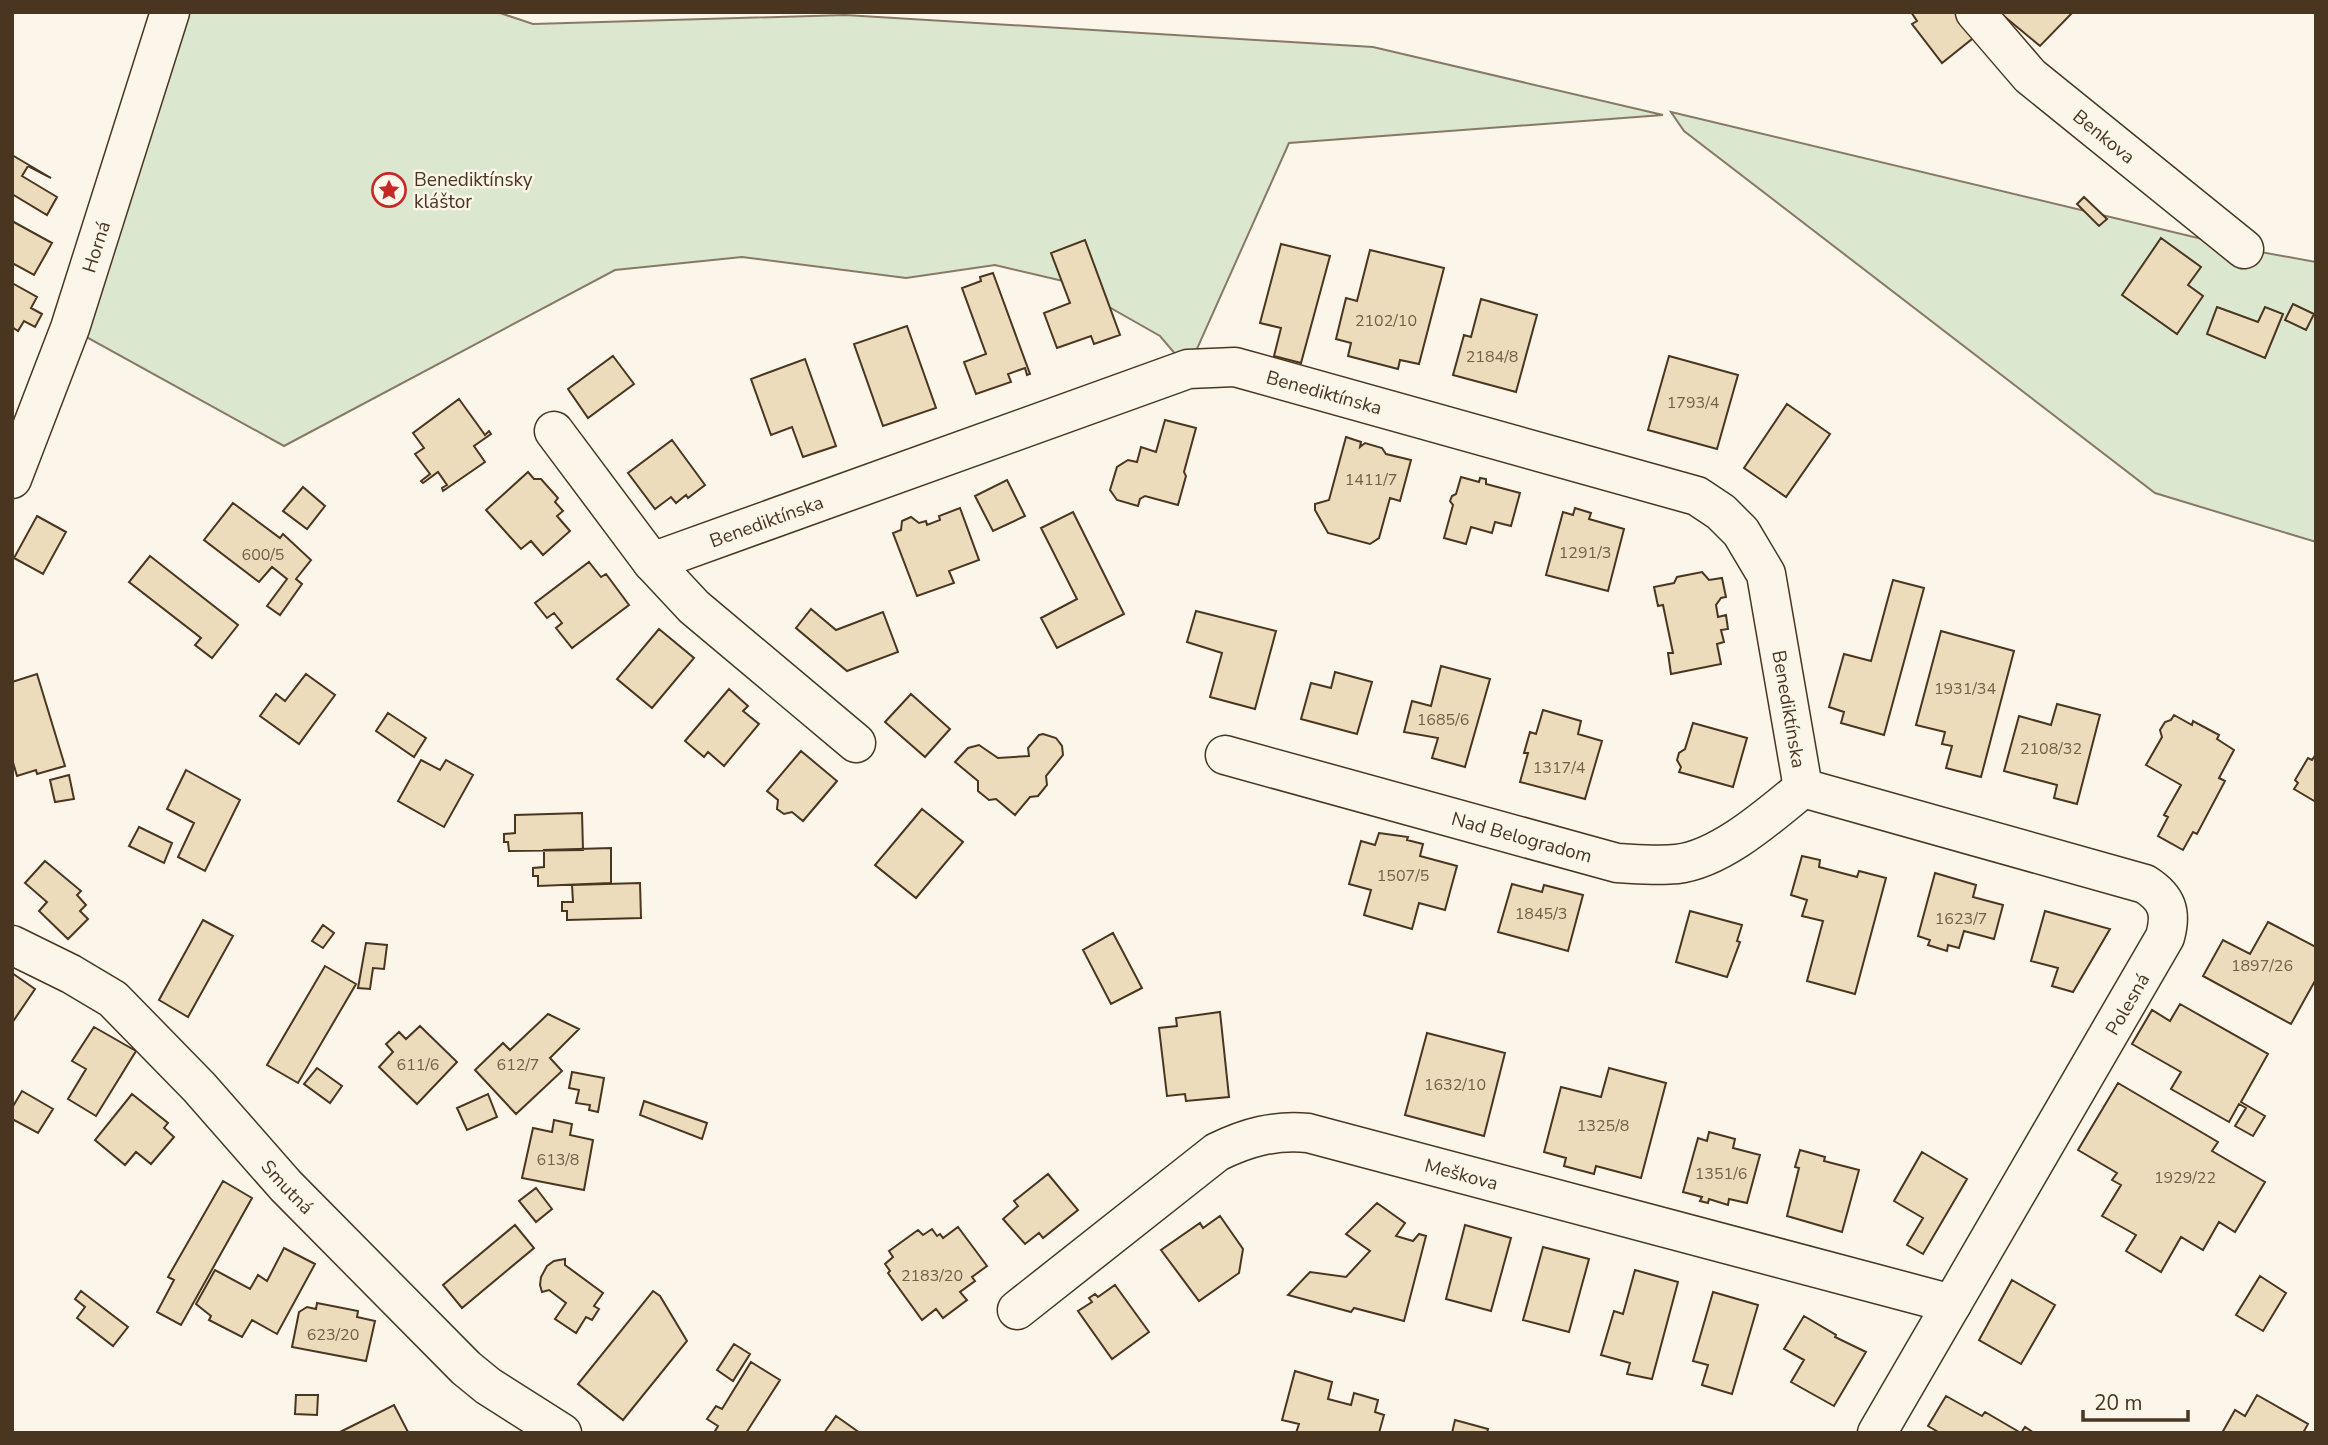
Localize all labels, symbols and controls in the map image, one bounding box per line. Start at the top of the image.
street label: Benkova [2067,104,2140,170]
place label: Benediktínsky kláštor [414,167,533,215]
place icon: Benediktínsky kláštor [370,171,408,209]
street label: Horná [76,218,117,276]
house number: 2102/10 [1355,310,1417,332]
house number: 2184/8 [1466,346,1518,368]
street label: Benediktínska [1263,364,1385,421]
house number: 1793/4 [1667,392,1720,414]
house number: 1411/7 [1345,469,1397,491]
street label: Benediktínska [706,489,827,554]
house number: 1291/3 [1559,542,1611,564]
house number: 600/5 [242,544,284,566]
street label: Benediktínska [1765,648,1811,770]
house number: 1931/34 [1934,678,1996,700]
house number: 1685/6 [1417,709,1469,731]
house number: 2108/32 [2020,738,2082,760]
house number: 1317/4 [1533,757,1586,779]
street label: Nad Belogradom [1448,806,1595,870]
house number: 1507/5 [1377,865,1429,887]
house number: 1845/3 [1515,903,1567,925]
house number: 1623/7 [1935,908,1987,930]
house number: 1897/26 [2231,955,2293,977]
street label: Polesná [2100,969,2156,1040]
house number: 611/6 [397,1054,439,1076]
house number: 612/7 [497,1054,539,1076]
house number: 1632/10 [1424,1074,1486,1096]
house number: 1325/8 [1577,1115,1629,1137]
house number: 613/8 [537,1149,579,1171]
street label: Meškova [1422,1153,1501,1197]
street label: Smutná [255,1154,319,1220]
house number: 1351/6 [1695,1163,1747,1185]
house number: 1929/22 [2154,1167,2216,1189]
house number: 2183/20 [901,1265,963,1287]
house number: 623/20 [307,1324,359,1346]
scale bar [2083,1378,2188,1422]
text: 20 m [2094,1389,2143,1417]

